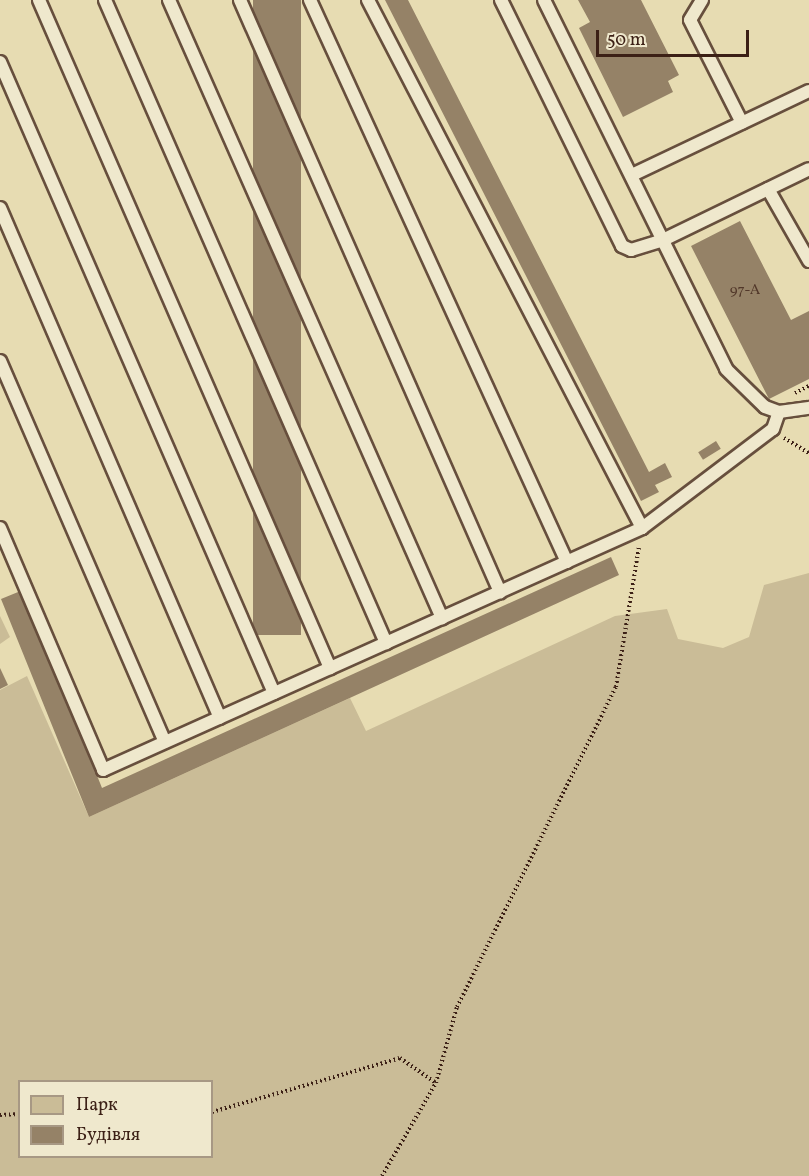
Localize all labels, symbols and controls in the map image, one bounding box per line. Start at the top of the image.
scale bar [599,18,752,56]
text: 50 m [607,28,646,53]
house number: 97-А [730,282,760,300]
legend [18,1080,213,1158]
text: Парк [76,1093,118,1118]
text: Будівля [76,1123,140,1148]

